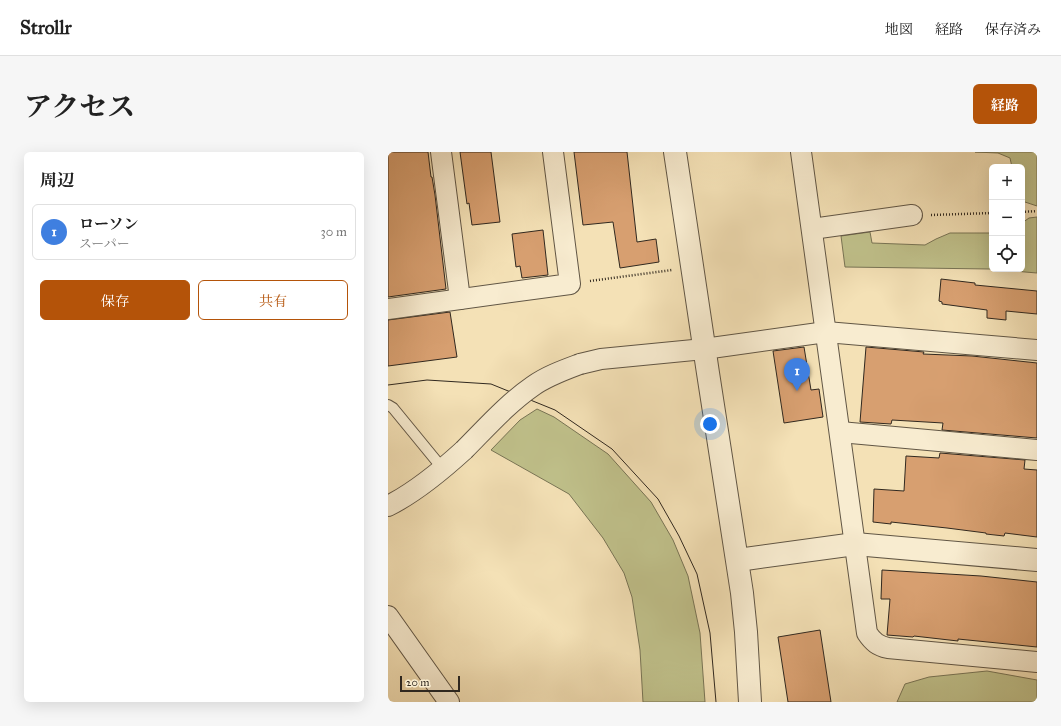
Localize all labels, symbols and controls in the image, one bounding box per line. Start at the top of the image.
text: Strollr [20,16,72,39]
text: 地図 [885,21,913,38]
text: 経路 [935,21,963,38]
text: 保存済み [985,21,1041,38]
button: 経路 [973,84,1037,124]
text: アクセス [24,89,135,124]
map controls [989,164,1025,272]
button: + [989,164,1025,200]
text: 周辺 [40,170,74,191]
button: − [989,200,1025,236]
text: ローソン [79,215,138,233]
text: 1 [51,224,57,240]
text: 30 m [321,224,347,240]
text: スーパー [79,236,130,252]
button: locate [989,236,1025,272]
button: 保存 [40,280,190,320]
button: 共有 [198,280,348,320]
pin: 1 [784,358,810,391]
your location [700,414,720,434]
scale bar [400,674,460,693]
text: 20 m [406,676,429,689]

